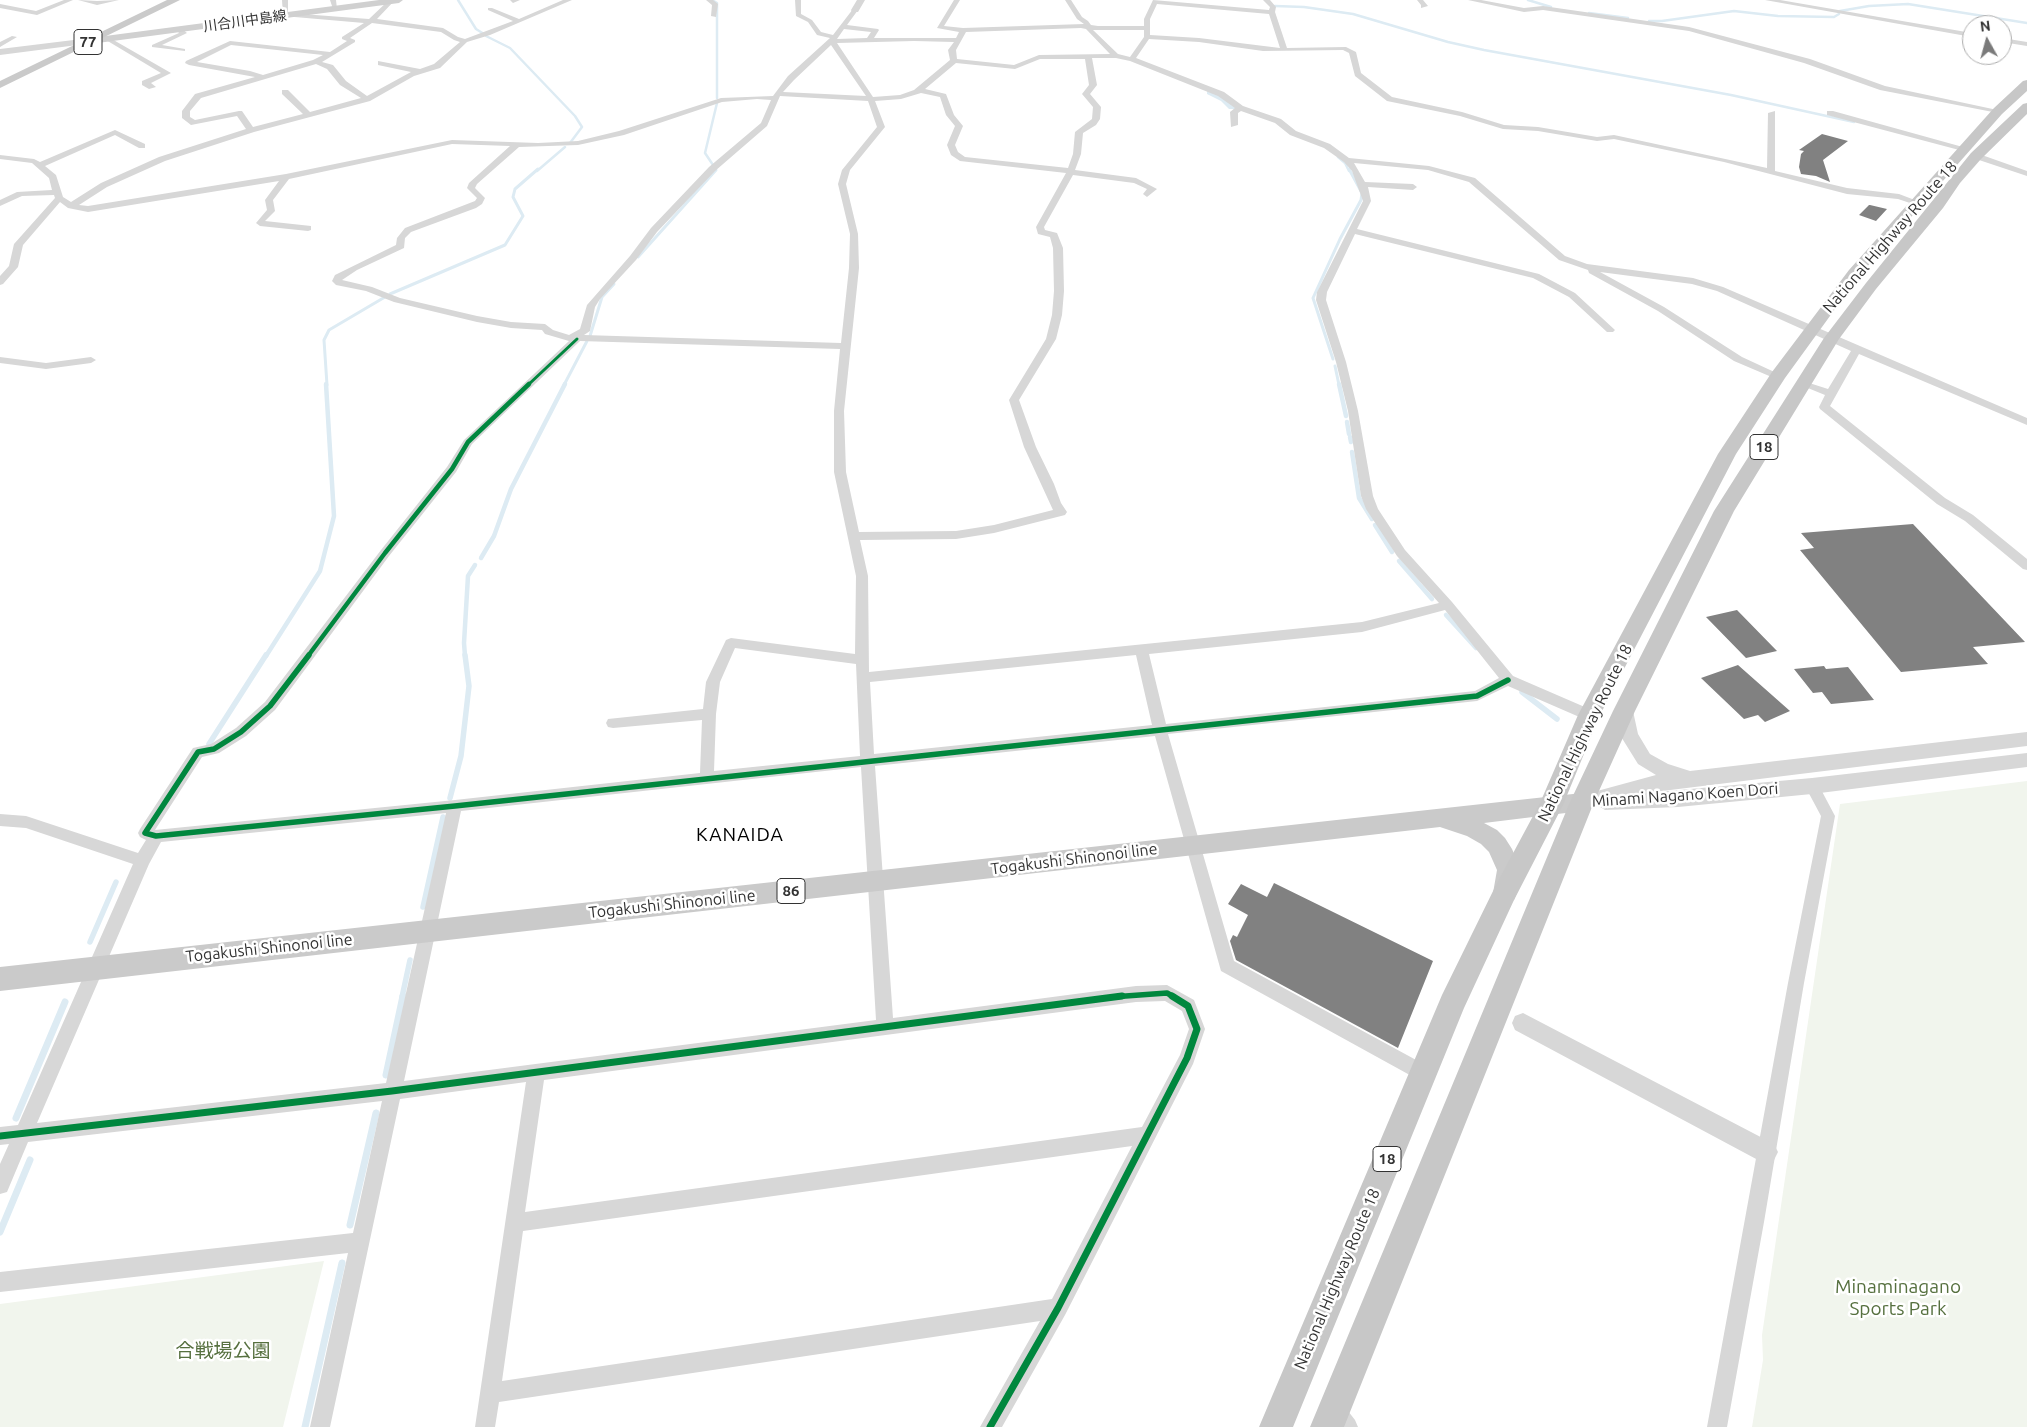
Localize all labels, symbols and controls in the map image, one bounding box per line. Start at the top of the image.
street label: 川合川中島線 [202,7,288,35]
north arrow [1962,15,2012,65]
text: N [1979,18,1991,35]
road number: 77 [74,30,102,54]
street label: National Highway Route 18 [1819,157,1961,317]
road number: 18 [1750,434,1778,460]
street label: National Highway Route 18 [1534,641,1636,825]
street label: Minami Nagano Koen Dori [1591,779,1779,811]
district label: KANAIDA [695,824,785,846]
street label: Togakushi Shinonoi line [990,839,1158,879]
road number: 86 [777,878,805,904]
street label: Togakushi Shinonoi line [588,886,756,922]
street label: Togakushi Shinonoi line [185,930,353,966]
road number: 18 [1373,1146,1401,1172]
street label: National Highway Route 18 [1290,1186,1384,1372]
park label: Minaminagano Sports Park [1835,1276,1961,1320]
park label: 合戦場公園 [176,1340,270,1362]

